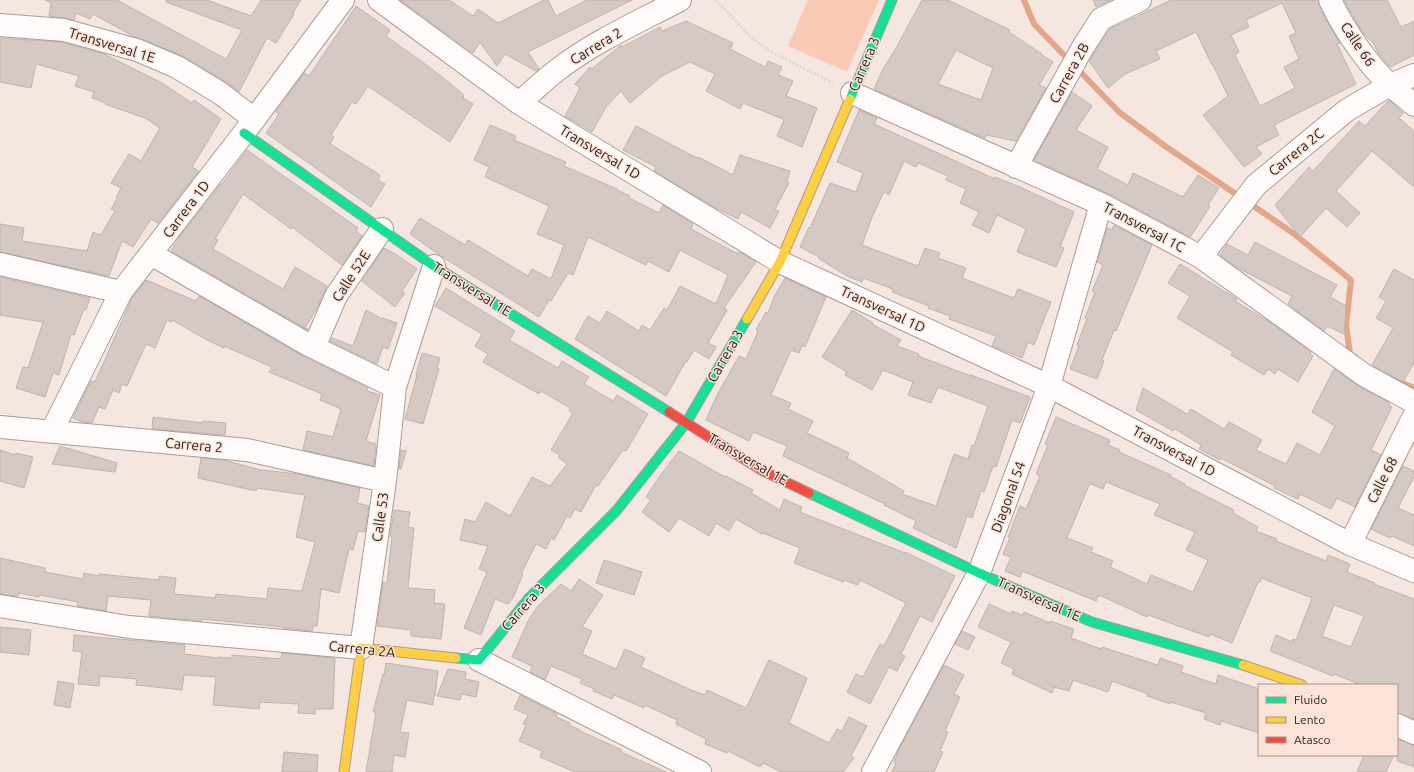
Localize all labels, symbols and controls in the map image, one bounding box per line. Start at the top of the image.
street label: Calle 66 [1337,19,1379,69]
street label: Transversal 1E [67,24,157,66]
street label: Carrera 2 [567,24,625,68]
street label: Carrera 3 [845,34,883,94]
street label: Carrera 2B [1046,40,1092,106]
street label: Transversal 1D [557,122,643,183]
street label: Carrera 2C [1265,125,1327,179]
street label: Carrera 1D [159,177,213,241]
street label: Transversal 1C [1100,199,1188,255]
street label: Calle 52E [329,247,374,305]
street label: Transversal 1E [430,258,514,320]
street label: Transversal 1D [838,282,928,336]
street label: Carrera 3 [704,327,746,385]
street label: Transversal 1D [1130,422,1218,480]
street label: Transversal 1E [705,430,791,488]
street label: Carrera 2 [165,435,223,455]
street label: Calle 68 [1364,454,1400,506]
street label: Diagonal 54 [988,459,1028,535]
street label: Calle 53 [369,491,391,543]
street label: Transversal 1E [995,573,1083,625]
street label: Carrera 3 [498,580,548,634]
street label: Carrera 2A [328,638,396,660]
legend [1258,684,1398,756]
text: Fluido [1294,693,1327,706]
text: Lento [1294,713,1325,726]
text: Atasco [1294,733,1330,746]

